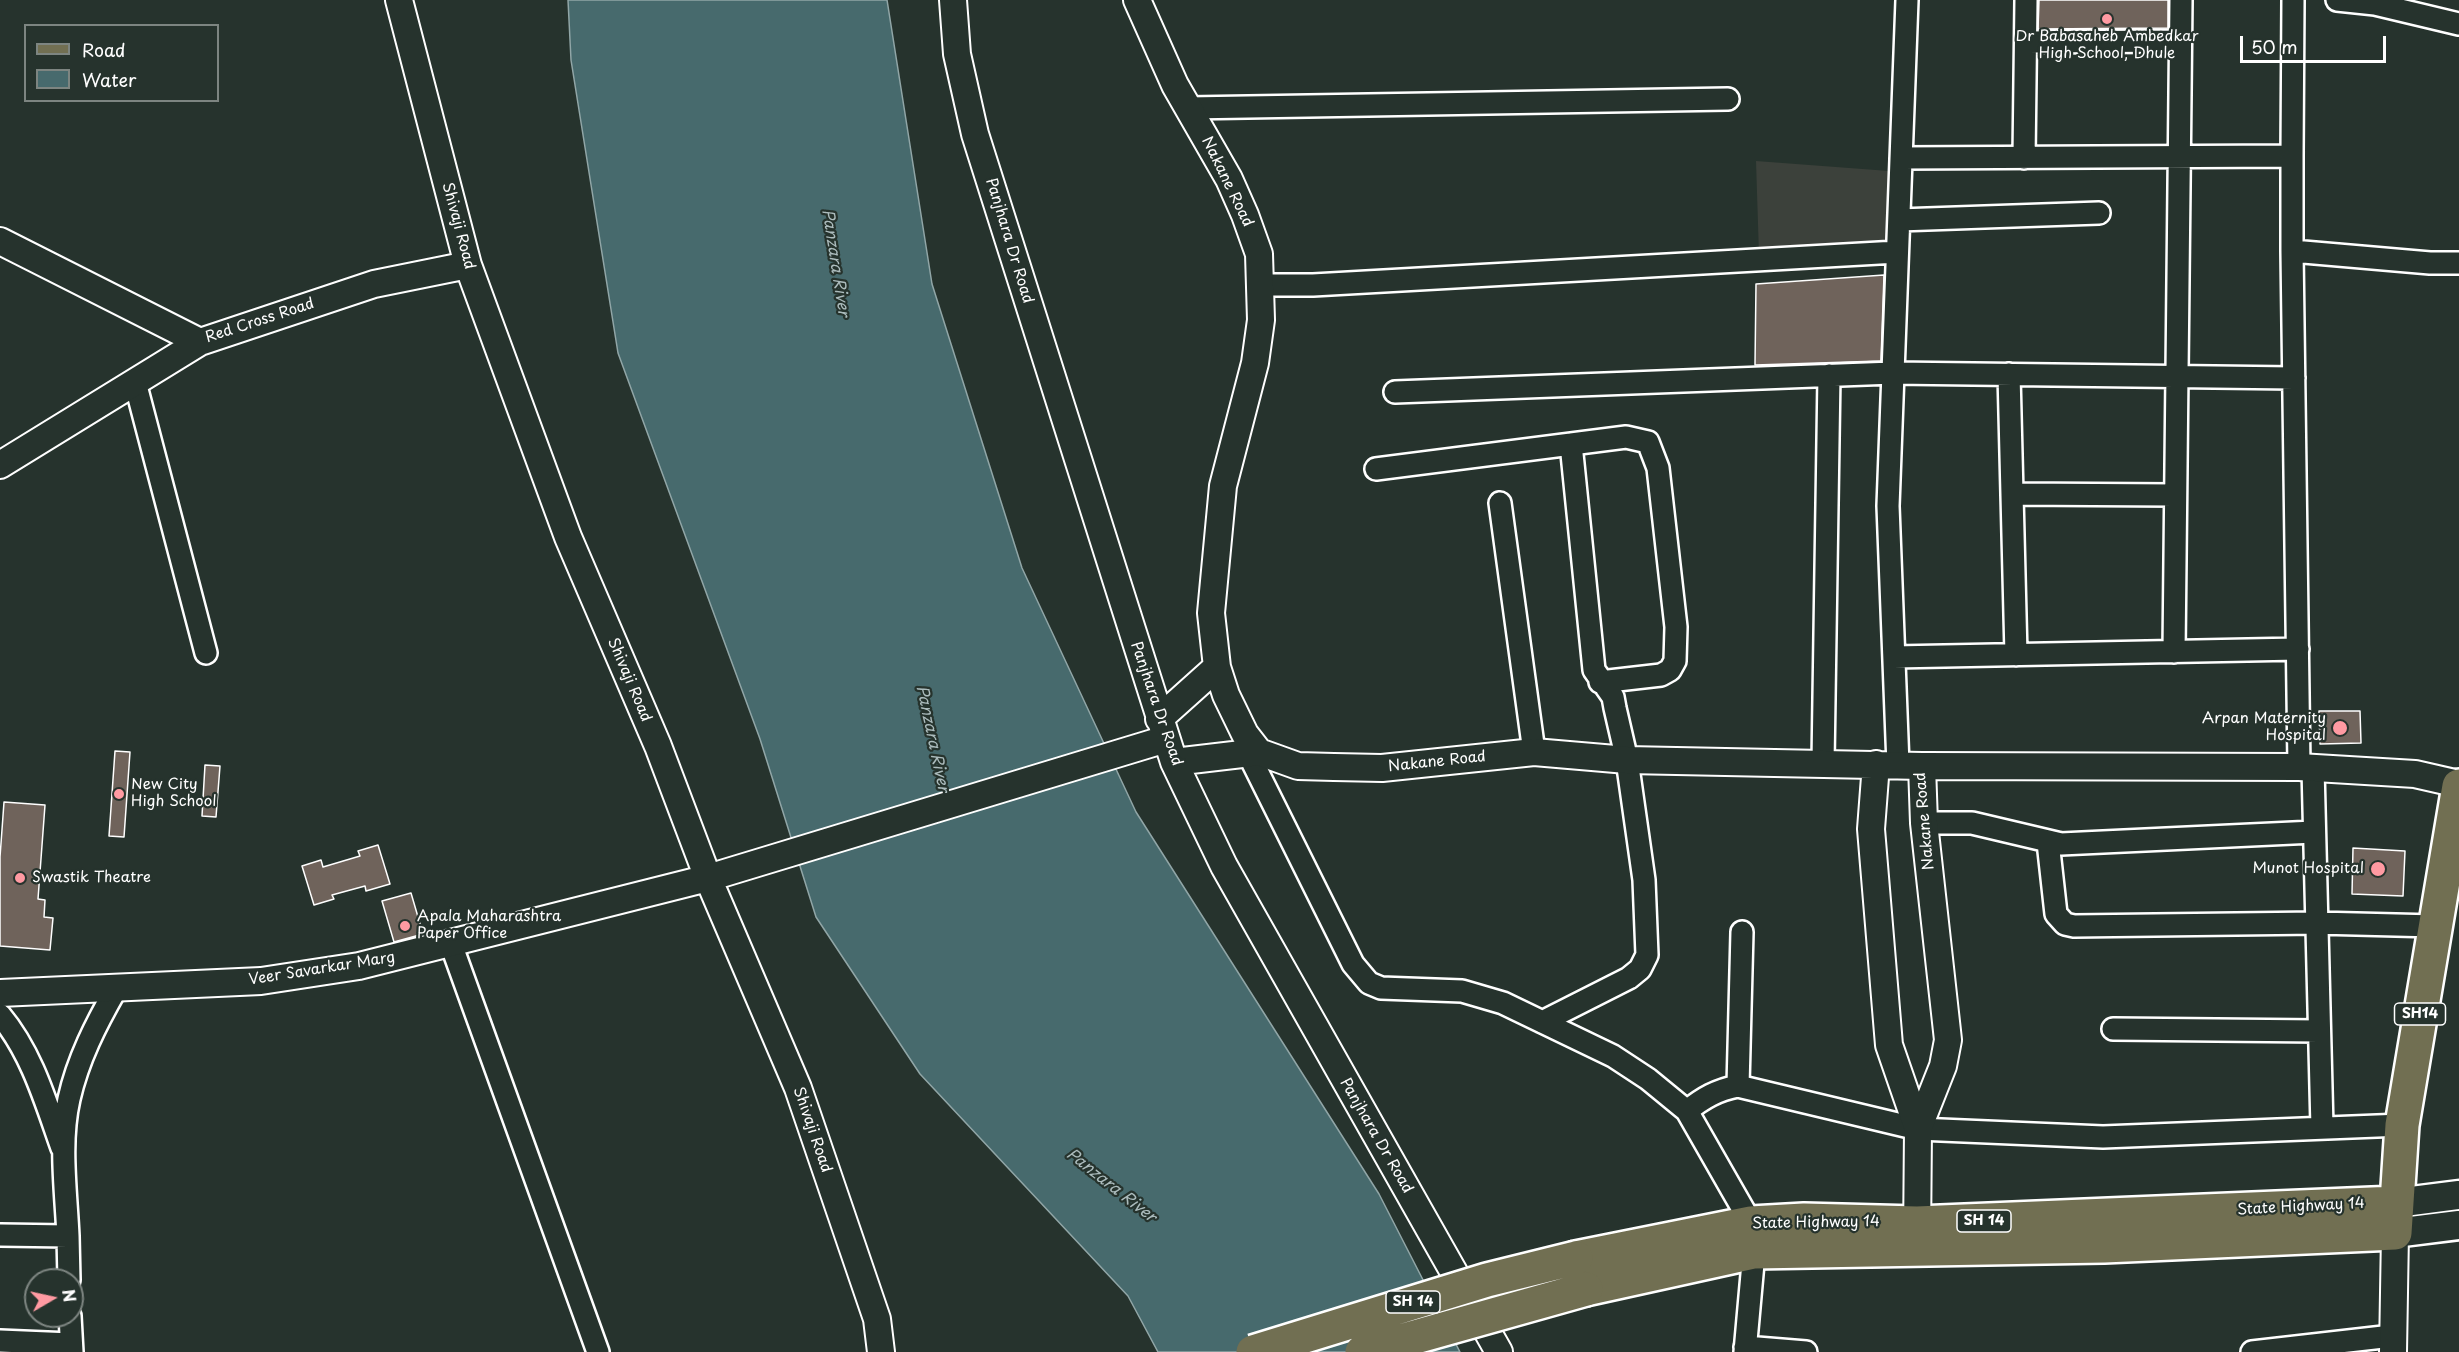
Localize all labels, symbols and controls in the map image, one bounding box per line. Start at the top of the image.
marker: Dr Babasaheb Ambedkar High School, Dhule [2100,12,2114,26]
legend [24,24,219,102]
scale bar [2243,24,2388,62]
place label: Dr Babasaheb Ambedkar High School, Dhule [2016,28,2198,63]
text: 50 m [2251,33,2298,60]
text: Road [82,36,126,63]
text: Water [82,66,136,93]
street label: Nakane Road [1197,134,1257,230]
street label: Panjhara Dr Road [981,176,1037,306]
street label: Shivaji Road [438,180,478,272]
water label: Panzara River [817,208,853,318]
street label: Red Cross Road [203,295,317,347]
street label: Shivaji Road [603,635,655,725]
street label: Panjhara Dr Road [1126,640,1186,768]
water label: Panzara River [911,684,953,794]
place label: Arpan Maternity Hospital [2202,710,2326,745]
marker: Arpan Maternity Hospital [2331,719,2349,737]
street label: Nakane Road [1387,748,1487,776]
street label: Nakane Road [1912,771,1938,871]
place label: New City High School [131,776,216,811]
marker: New City High School [112,787,126,801]
place label: Munot Hospital [2252,860,2364,878]
marker: Munot Hospital [2369,860,2387,878]
place label: Swastik Theatre [32,869,151,887]
marker: Swastik Theatre [13,871,27,885]
place label: Apala Maharashtra Paper Office [417,908,561,943]
marker: Apala Maharashtra Paper Office [398,919,412,933]
street label: Veer Savarkar Marg [248,949,396,989]
road number: SH14 [2394,1003,2446,1025]
street label: Panjhara Dr Road [1336,1075,1416,1197]
street label: Shivaji Road [789,1085,835,1175]
water label: Panzara River [1062,1145,1160,1227]
street label: State Highway 14 [2237,1195,2365,1219]
road number: SH 14 [1957,1210,2011,1232]
street label: State Highway 14 [1752,1213,1880,1233]
north arrow [24,1268,84,1328]
text: N [57,1287,83,1304]
road number: SH 14 [1386,1291,1440,1313]

